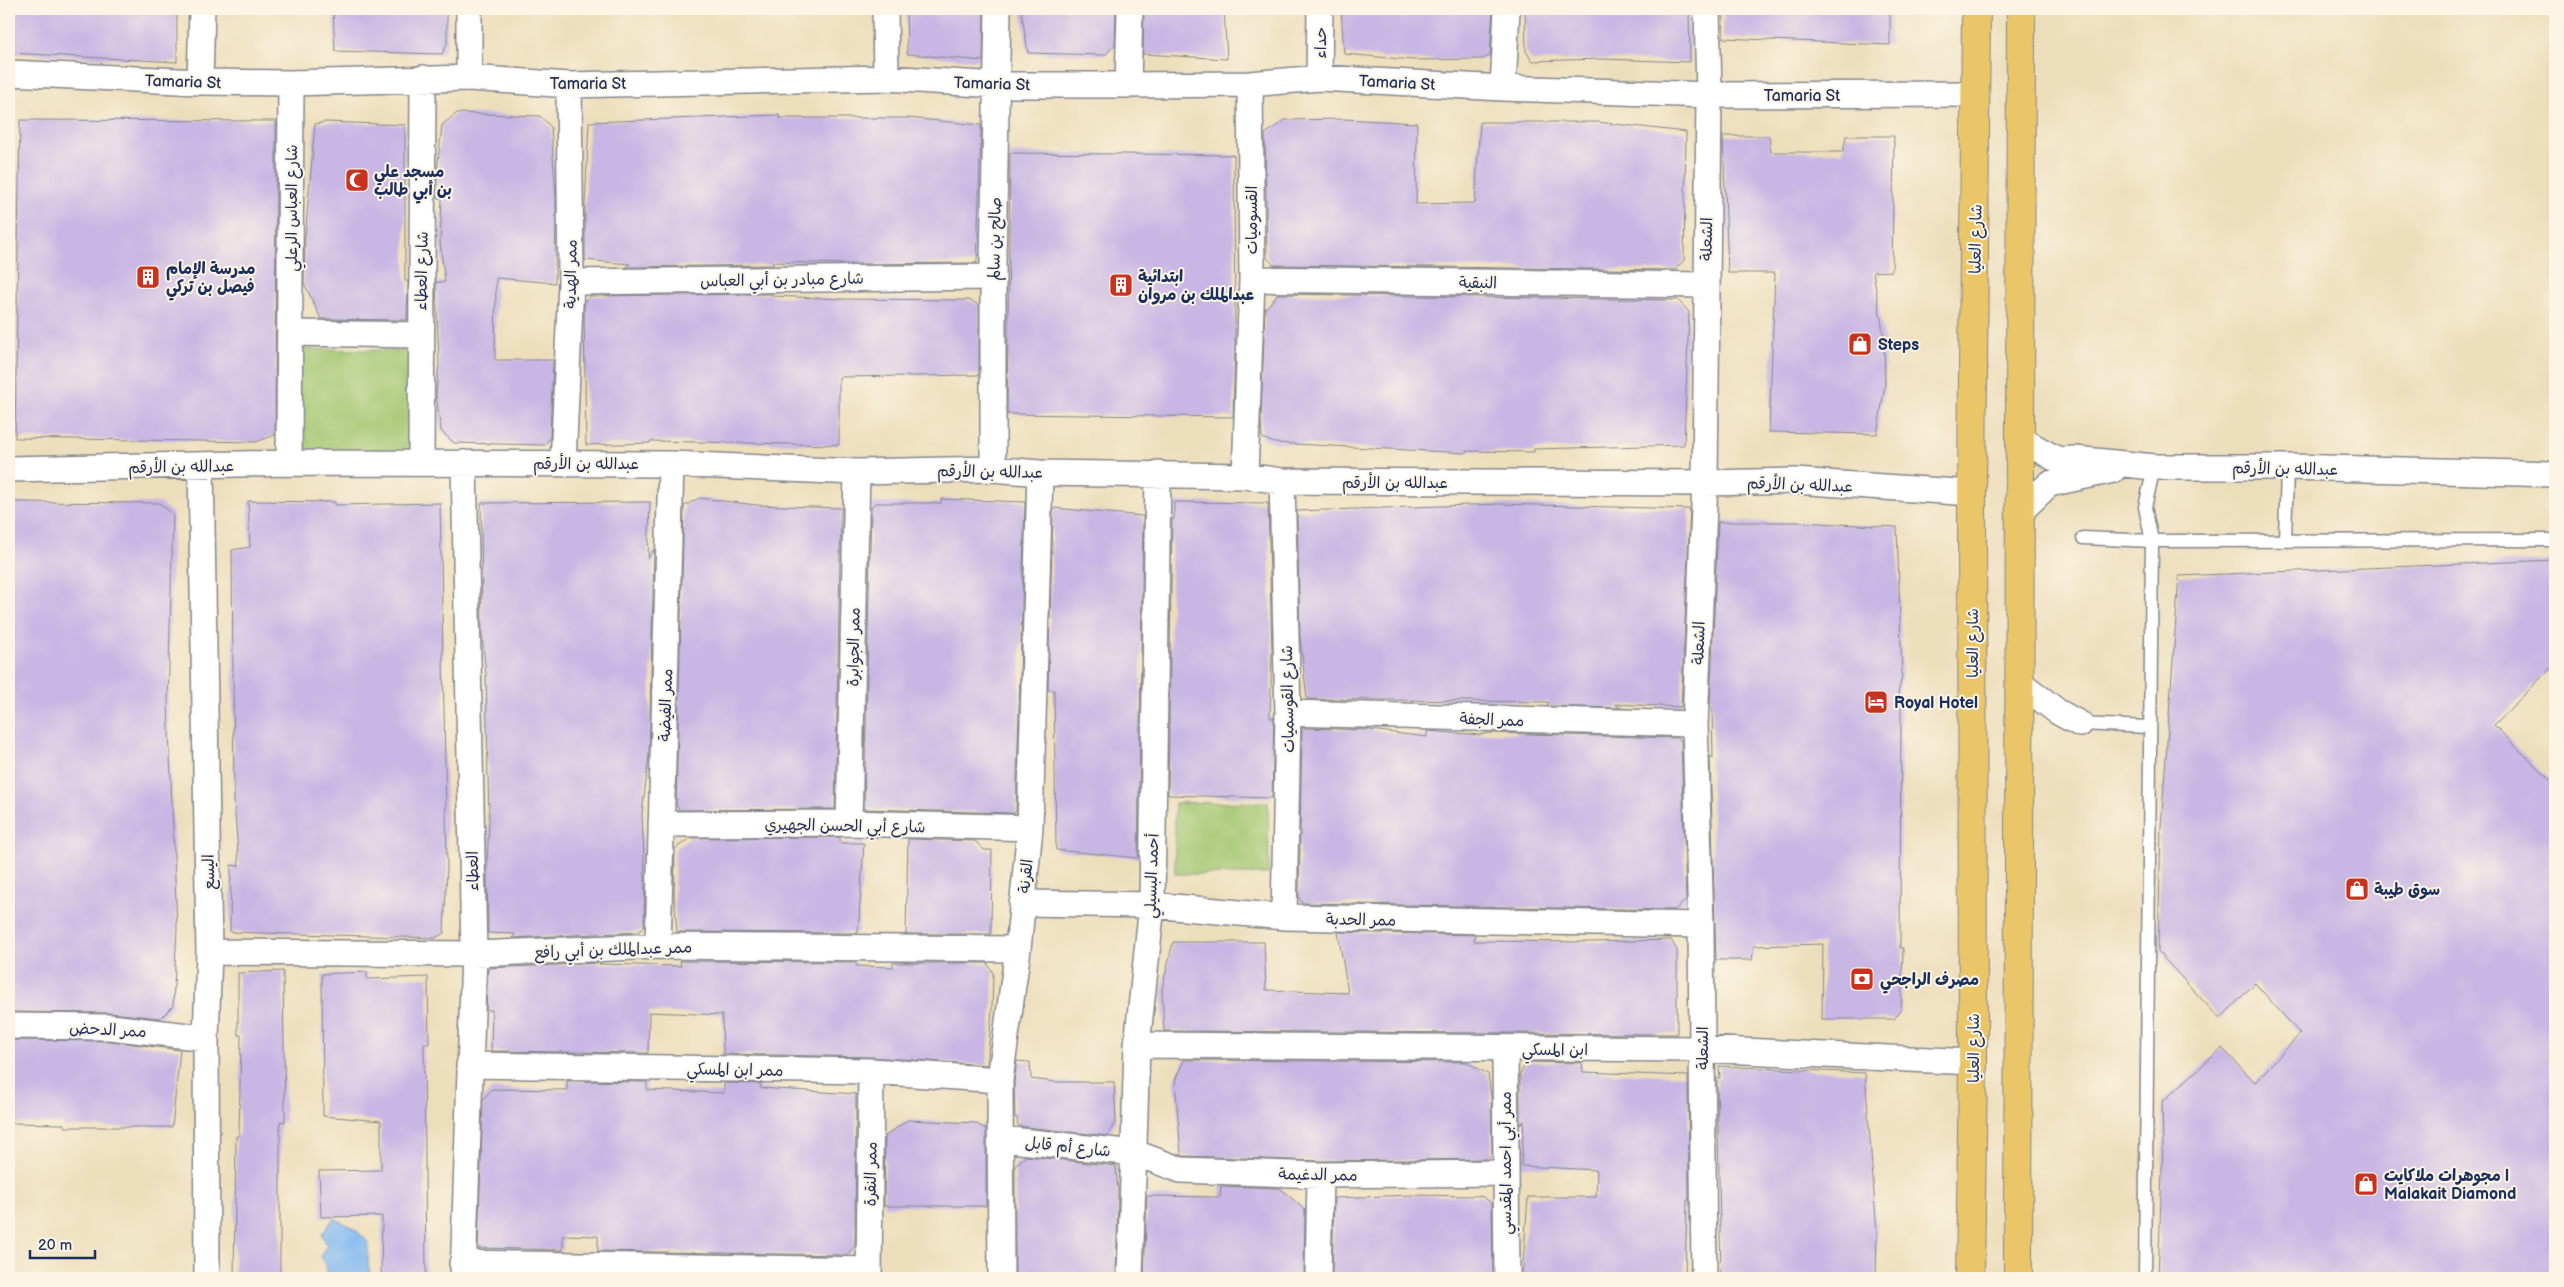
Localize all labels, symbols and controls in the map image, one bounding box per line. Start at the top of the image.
street label: حداء [1312,27,1331,59]
street label: Tamaria St [144,72,222,93]
street label: Tamaria St [1358,72,1436,95]
street label: Tamaria St [953,74,1031,95]
street label: Tamaria St [550,75,626,94]
street label: Tamaria St [1764,87,1840,106]
street label: شارع العباس الرعلي [283,144,306,272]
place label: مسجد علي بن أبي طالب [374,163,452,204]
mosque icon: مسجد علي بن أبي طالب [344,167,370,193]
street label: القسوميات [1243,186,1262,254]
street label: صالح بن سالم [985,197,1008,281]
street label: شارع العليا [1966,204,1988,274]
street label: الشعلة [1698,217,1717,261]
street label: شارع العطاء [412,231,434,311]
street label: ممر الهدية [561,239,582,309]
place label: مدرسة الإمام فيصل بن تركي [166,260,255,301]
building icon: مدرسة الإمام فيصل بن تركي [135,264,161,290]
place label: ابتدائية عبدالملك بن مروان [1138,268,1254,305]
street label: شارع مبادر بن أبي العباس [700,270,864,295]
building icon: ابتدائية عبدالملك بن مروان [1108,272,1134,298]
street label: النبقية [1459,274,1497,293]
shop icon: Steps [1847,331,1873,357]
place label: Steps [1878,336,1919,355]
street label: عبدالله بن الأرقم [533,453,639,476]
street label: عبدالله بن الأرقم [128,455,234,480]
street label: عبدالله بن الأرقم [2232,457,2338,482]
street label: عبدالله بن الأرقم [937,460,1043,485]
street label: عبدالله بن الأرقم [1342,472,1448,495]
street label: عبدالله بن الأرقم [1747,472,1853,499]
street label: ممر الجوابرة [844,607,865,687]
street label: شارع العليا [1964,608,1984,678]
street label: الشعلة [1689,621,1710,665]
street label: شارع القوسميات [1278,645,1300,753]
street label: ممر الفيضة [656,668,677,742]
hotel icon: Royal Hotel [1863,689,1889,715]
place label: Royal Hotel [1894,694,1978,713]
street label: ممر الجفة [1459,710,1525,731]
street label: شارع أبي الحسن الجهيري [764,816,926,841]
street label: أحمد البسيلي [1142,833,1167,919]
street label: العطاء [464,851,483,891]
street label: اليسع [200,854,220,890]
street label: القرنة [1015,858,1038,894]
shop icon: سوق طيبة [2344,876,2370,902]
place label: سوق طيبة [2374,881,2440,900]
street label: ممر الحدبة [1326,910,1396,931]
street label: ممر عبدالملك بن أبي رافع [534,938,693,967]
bank icon: مصرف الراجحي [1849,966,1875,992]
place label: مصرف الراجحي [1880,971,1979,994]
street label: شارع العليا [1965,1013,1985,1083]
street label: ممر الدحض [69,1019,147,1042]
street label: الشعلة [1694,1026,1713,1070]
street label: ابن المسكي [1522,1041,1588,1064]
street label: ممر ابن المسكي [686,1060,783,1085]
street label: ممر أبي احمد المقدسي [1497,1091,1520,1235]
street label: شارع أم قابل [1024,1134,1112,1163]
street label: ممر النقرة [861,1141,882,1207]
street label: ممر الدغيمة [1278,1165,1358,1186]
place label: مجوهرات ملاكايت | Malakait Diamond [2384,1167,2516,1204]
shop icon: مجوهرات ملاكايت | Malakait Diamond [2353,1171,2379,1197]
scale bar [30,1227,95,1259]
text: 20 m [38,1236,72,1255]

